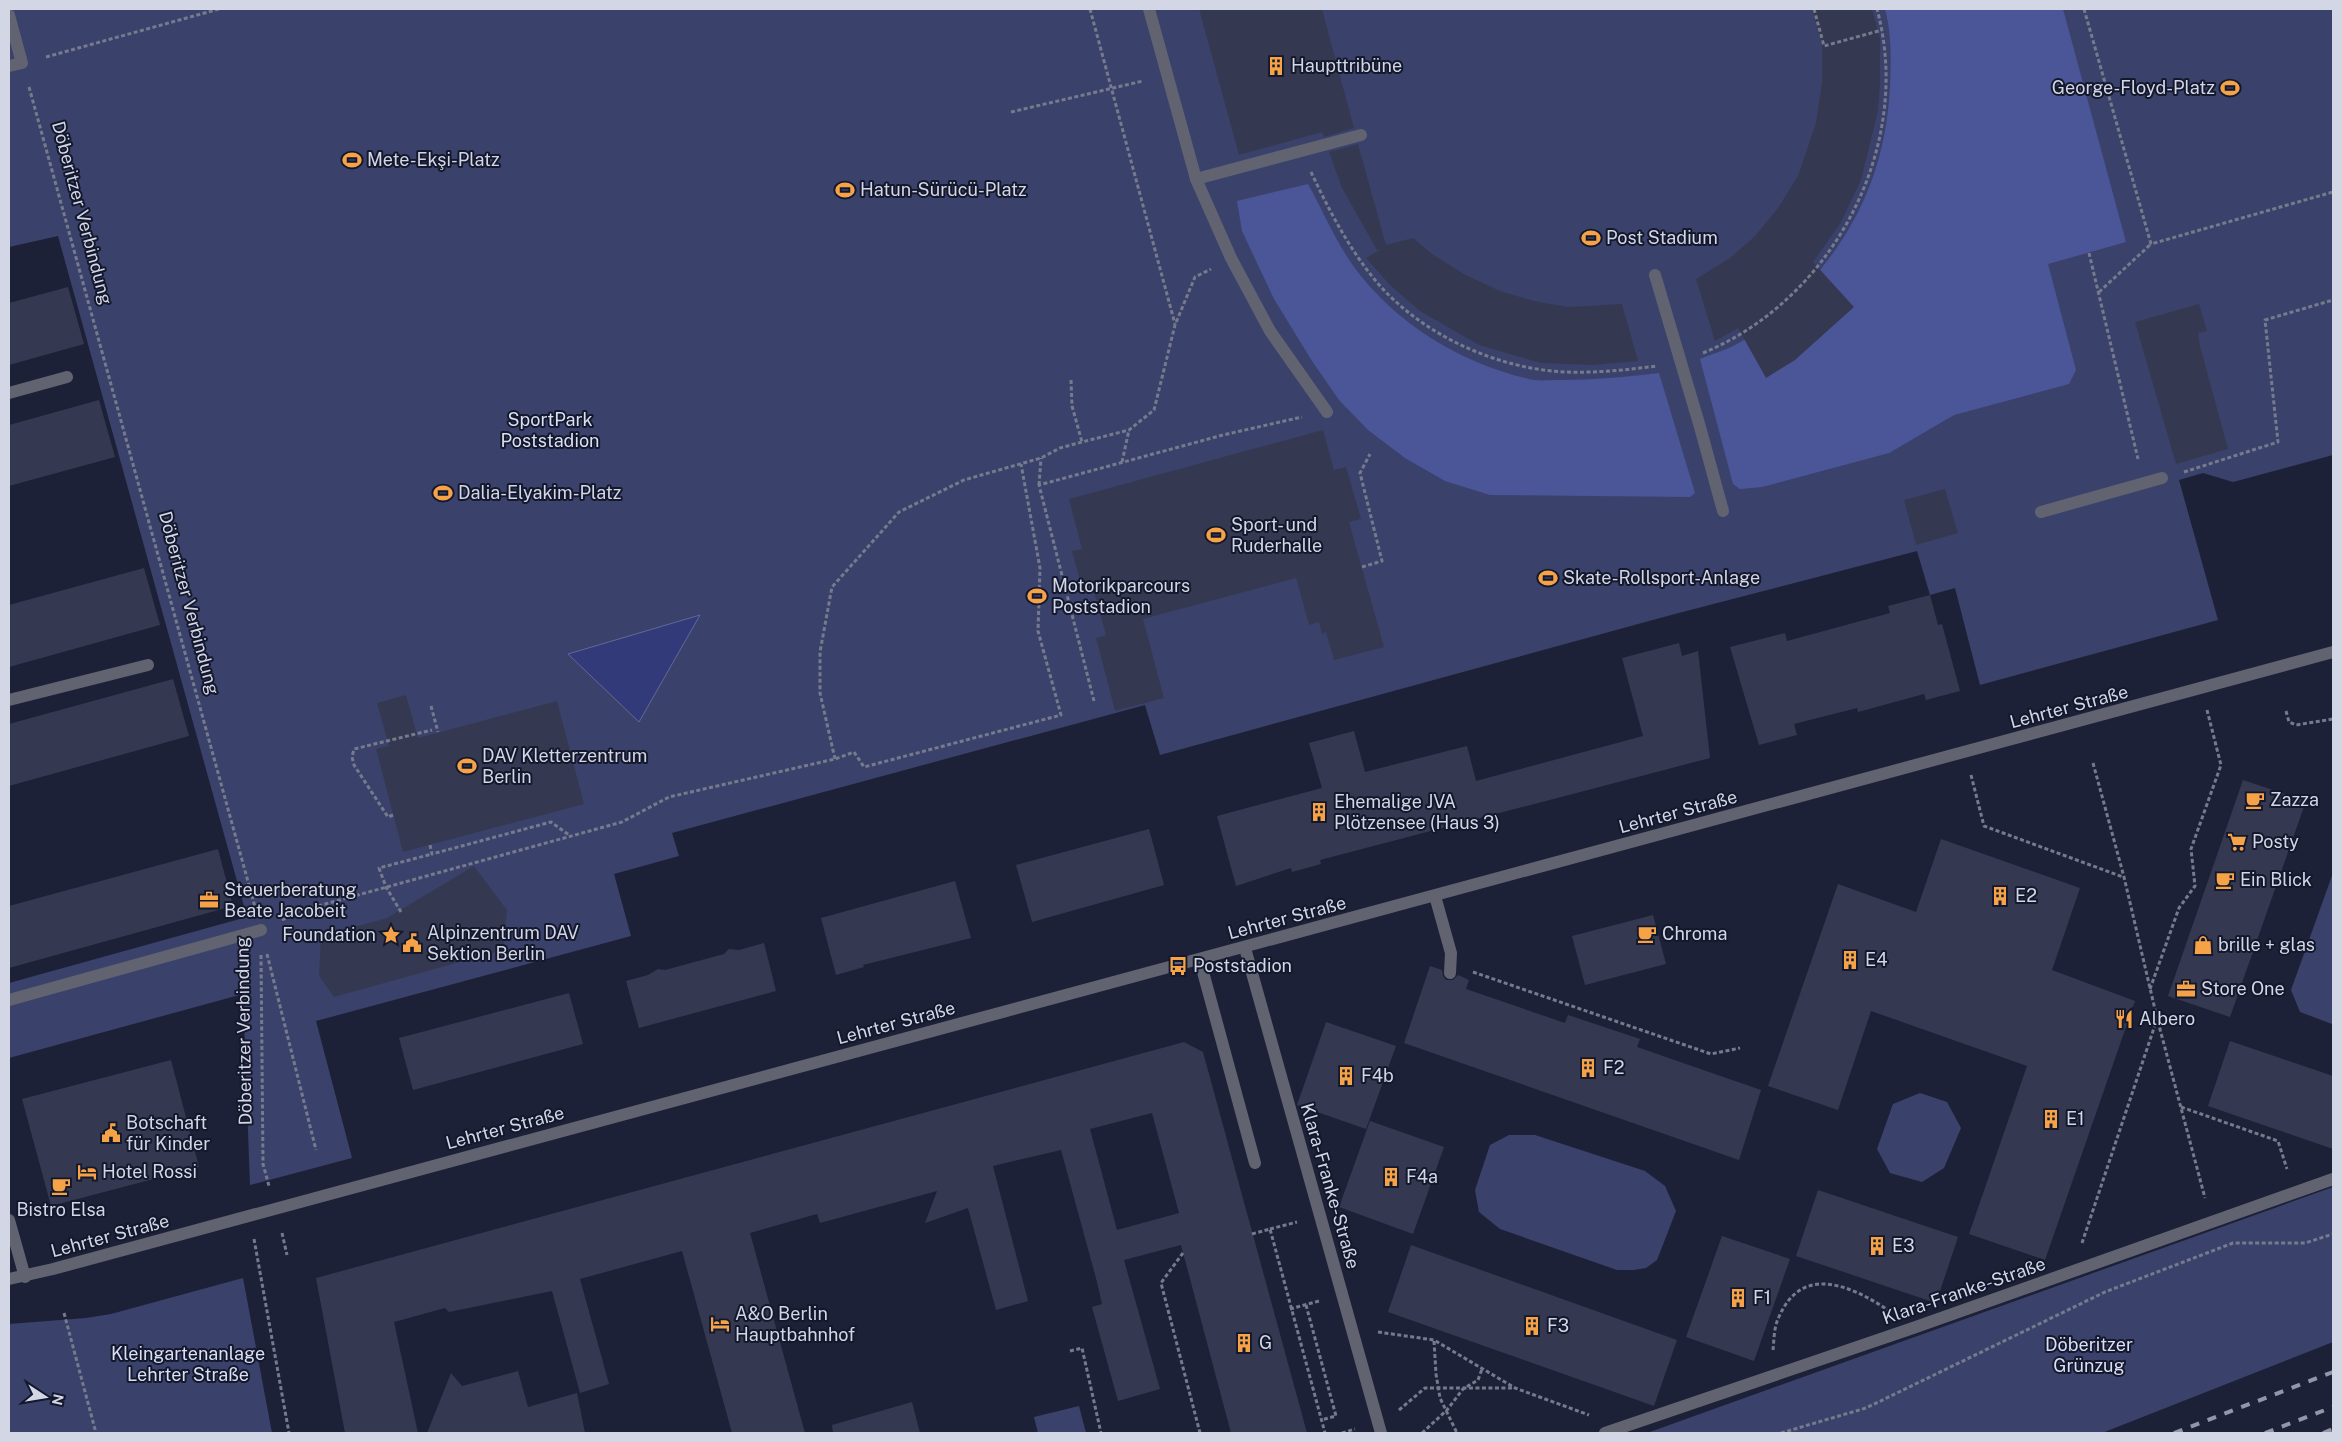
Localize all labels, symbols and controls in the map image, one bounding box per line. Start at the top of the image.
building icon: Haupttribüne [1265,55,1287,77]
place label: Haupttribüne [1291,55,1402,76]
place label: George-Floyd-Platz [2052,77,2215,98]
sports icon: George-Floyd-Platz [2219,77,2241,99]
street label: Döberitzer Verbindung [48,119,117,307]
sports icon: Mete-Ekşi-Platz [341,149,363,171]
place label: Mete-Ekşi-Platz [367,149,500,170]
sports icon: Hatun-Sürücü-Platz [834,179,856,201]
place label: Hatun-Sürücü-Platz [860,179,1027,200]
sports icon: Post Stadium [1580,227,1602,249]
place label: Post Stadium [1606,227,1718,248]
park label: SportPark Poststadion [501,409,599,451]
sports icon: Dalia-Elyakim-Platz [432,482,454,504]
place label: Dalia-Elyakim-Platz [458,482,621,503]
street label: Döberitzer Verbindung [155,509,224,697]
place label: Sport- und Ruderhalle [1231,514,1322,556]
sports icon: Sport- und Ruderhalle [1205,524,1227,546]
sports icon: Skate-Rollsport-Anlage [1537,567,1559,589]
place label: Skate-Rollsport-Anlage [1563,567,1760,588]
place label: Motorikparcours Poststadion [1052,575,1190,617]
sports icon: Motorikparcours Poststadion [1026,585,1048,607]
street label: Lehrter Straße [2007,681,2130,732]
place label: DAV Kletterzentrum Berlin [482,745,647,787]
sports icon: DAV Kletterzentrum Berlin [456,755,478,777]
street label: Lehrter Straße [1616,786,1739,837]
cafe icon: Zazza [2244,789,2266,811]
place label: Zazza [2270,789,2319,810]
place label: Ehemalige JVA Plötzensee (Haus 3) [1334,791,1500,833]
building icon: Ehemalige JVA Plötzensee (Haus 3) [1308,801,1330,823]
supermarket icon: Posty [2226,831,2248,853]
place label: Posty [2252,831,2299,852]
cafe icon: Ein Blick [2214,869,2236,891]
place label: Ein Blick [2240,869,2312,890]
place label: Steuerberatung Beate Jacobeit [224,879,357,921]
building icon: E2 [1989,885,2011,907]
place label: E2 [2015,885,2037,906]
office icon: Steuerberatung Beate Jacobeit [198,889,220,911]
street label: Lehrter Straße [1225,892,1348,943]
place label: Alpinzentrum DAV Sektion Berlin [427,922,579,964]
cafe icon: Chroma [1636,923,1658,945]
place label: Chroma [1662,923,1727,944]
place label: Foundation [282,924,376,945]
place icon: Foundation [380,924,402,946]
public building icon: Alpinzentrum DAV Sektion Berlin [401,932,423,954]
shop icon: brille + glas [2192,934,2214,956]
place label: brille + glas [2218,934,2315,955]
street label: Döberitzer Verbindung [231,936,256,1126]
building icon: E4 [1839,949,1861,971]
place label: E4 [1865,949,1887,970]
bus stop icon: Poststadion [1167,955,1189,977]
place label: Poststadion [1193,955,1292,976]
office icon: Store One [2175,978,2197,1000]
place label: Store One [2201,978,2285,999]
street label: Lehrter Straße [834,997,957,1048]
restaurant icon: Albero [2113,1008,2135,1030]
place label: Albero [2139,1008,2195,1029]
building icon: F2 [1577,1057,1599,1079]
place label: F2 [1603,1057,1624,1078]
building icon: F4b [1335,1065,1357,1087]
place label: F4b [1361,1065,1394,1086]
street label: Klara-Franke-Straße [1297,1101,1364,1271]
street label: Lehrter Straße [443,1102,566,1153]
building icon: E1 [2040,1108,2062,1130]
place label: E1 [2066,1108,2085,1129]
place label: Botschaft für Kinder [126,1112,210,1154]
public building icon: Botschaft für Kinder [100,1122,122,1144]
hotel icon: Hotel Rossi [76,1161,98,1183]
place label: Hotel Rossi [102,1161,197,1182]
building icon: F4a [1380,1166,1402,1188]
place label: F4a [1406,1166,1438,1187]
cafe icon: Bistro Elsa [50,1175,72,1197]
place label: Bistro Elsa [17,1199,105,1220]
street label: Lehrter Straße [48,1210,171,1261]
building icon: E3 [1866,1235,1888,1257]
place label: E3 [1892,1235,1915,1256]
street label: Klara-Franke-Straße [1879,1253,2048,1328]
building icon: F1 [1727,1287,1749,1309]
place label: F1 [1753,1287,1771,1308]
place label: A&O Berlin Hauptbahnhof [735,1303,855,1345]
hotel icon: A&O Berlin Hauptbahnhof [709,1313,731,1335]
building icon: F3 [1521,1315,1543,1337]
place label: F3 [1547,1315,1569,1336]
building icon: G [1233,1332,1255,1354]
place label: G [1259,1332,1272,1353]
park label: Döberitzer Grünzug [2045,1334,2133,1376]
park label: Kleingartenanlage Lehrter Straße [111,1343,265,1385]
north arrow [20,1372,70,1422]
text: N [49,1393,67,1407]

